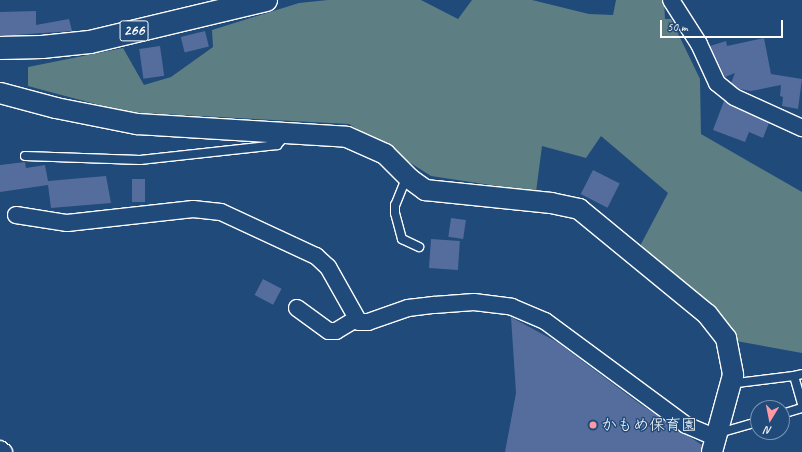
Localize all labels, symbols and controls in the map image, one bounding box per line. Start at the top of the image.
scale bar [662,12,785,38]
road number: 266 [119,18,149,44]
text: 50 m [667,19,687,35]
north arrow [750,400,790,440]
place label: かもめ保育園 [601,415,697,435]
marker: かもめ保育園 [588,420,598,430]
text: N [764,423,773,438]

